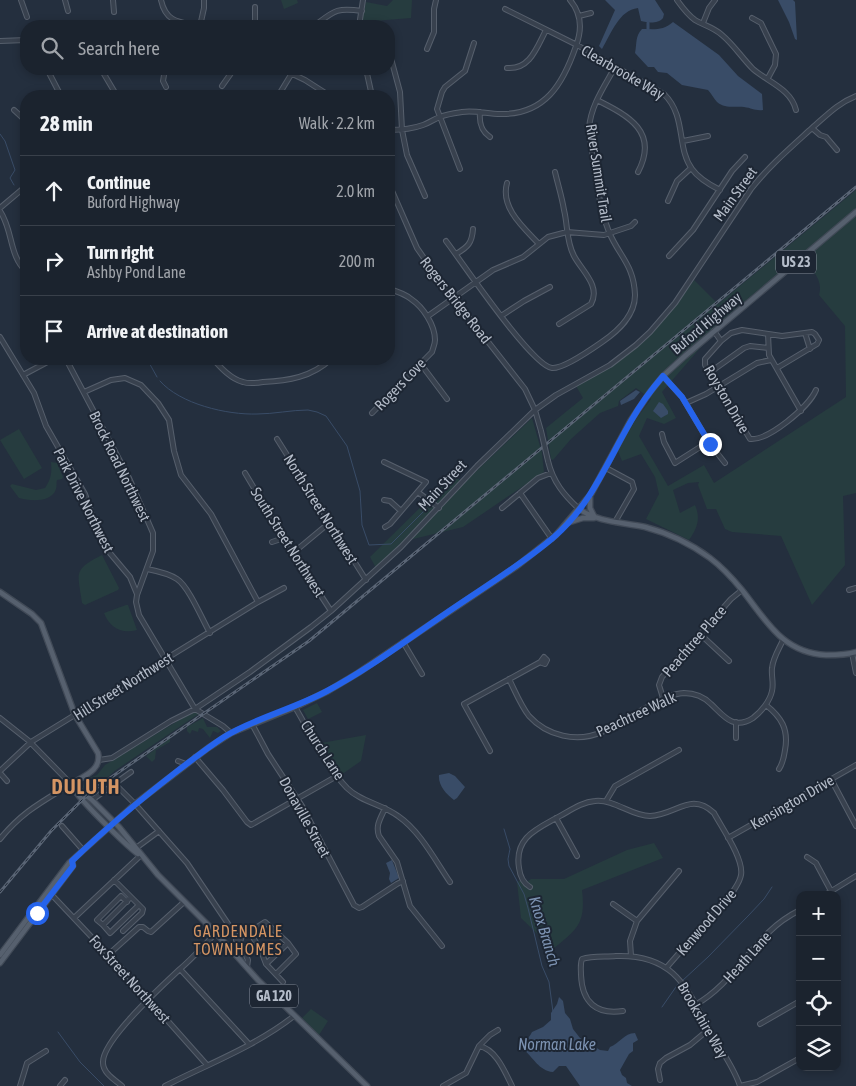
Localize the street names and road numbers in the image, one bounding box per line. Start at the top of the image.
street label: Clearbrooke Way [578,41,668,103]
street label: River Summit Trail [583,123,615,223]
street label: Main Street [710,164,760,224]
road number: US 23 [776,250,816,274]
street label: Rogers Bridge Road [417,253,495,347]
street label: Buford Highway [667,289,745,357]
street label: Rogers Cove [371,354,429,414]
street label: Royston Drive [701,362,753,436]
street label: Brock Road Northwest [86,408,154,524]
street label: Park Drive Northwest [50,445,118,555]
street label: North Street Northwest [280,451,362,567]
street label: Main Street [414,456,470,514]
street label: South Street Northwest [247,484,329,600]
street label: Peachtree Place [658,602,730,680]
street label: Hill Street Northwest [70,649,176,723]
street label: Peachtree Walk [593,688,679,740]
street label: Church Lane [298,717,349,783]
street label: Kensington Drive [747,771,837,833]
street label: Donaville Street [276,774,334,860]
street label: Kenwood Drive [673,885,740,959]
street label: Heath Lane [720,928,775,986]
street label: Fox Street Northwest [86,931,174,1027]
street label: Brookshire Way [674,979,732,1061]
road number: GA 120 [250,984,298,1008]

